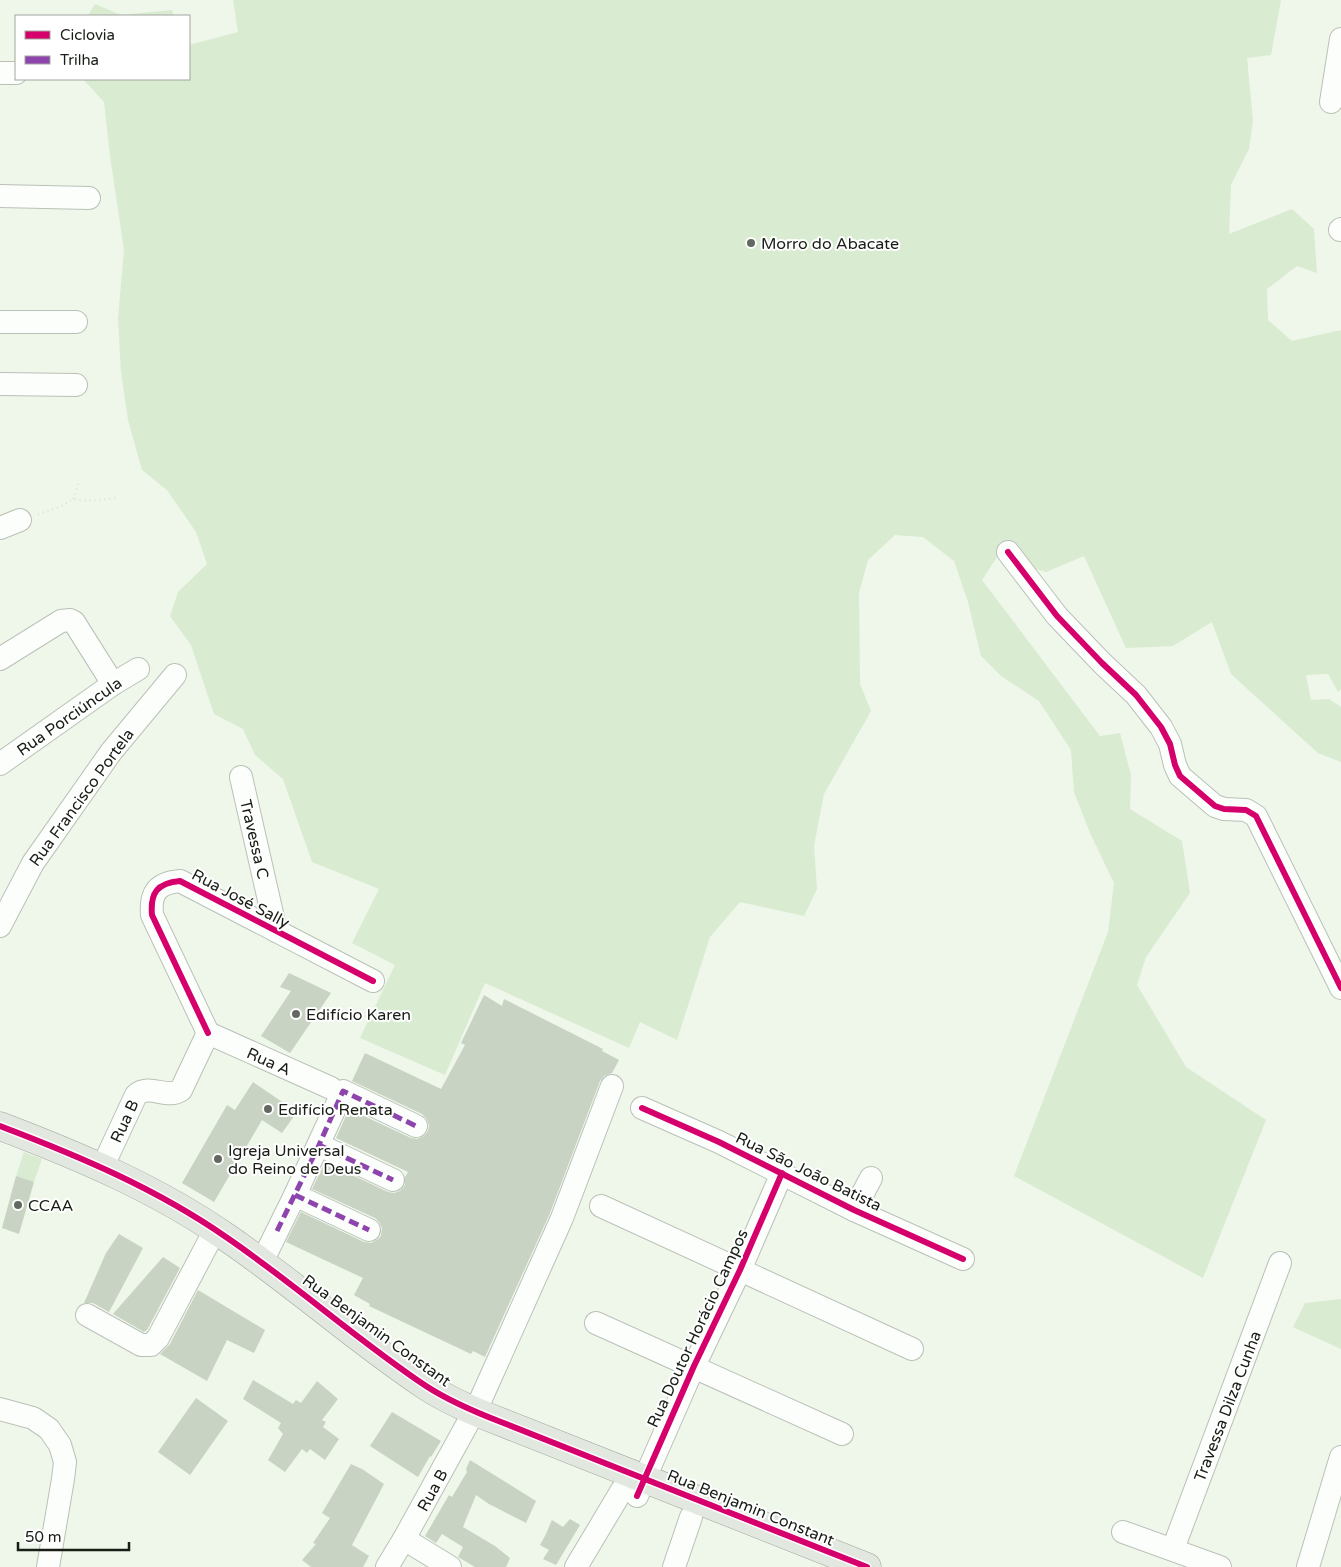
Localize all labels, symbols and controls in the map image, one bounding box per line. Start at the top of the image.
legend [15,15,190,80]
text: Ciclovia [60,26,115,44]
text: Trilha [60,51,99,69]
place label: Morro do Abacate [761,234,899,254]
marker: Morro do Abacate [745,237,757,249]
street label: Rua Porciúncula [13,673,126,760]
street label: Rua Francisco Portela [25,725,139,870]
street label: Travessa C [235,798,273,881]
street label: Rua José Sally [188,865,293,933]
place label: Edifício Karen [306,1005,411,1025]
marker: Edifício Karen [290,1008,302,1020]
street label: Rua A [243,1043,294,1080]
street label: Rua B [106,1097,144,1146]
place label: Edifício Renata [278,1100,393,1120]
marker: Edifício Renata [262,1103,274,1115]
street label: Rua São João Batista [732,1128,885,1216]
place label: Igreja Universal do Reino de Deus [228,1141,362,1179]
marker: Igreja Universal do Reino de Deus [212,1153,224,1165]
place label: CCAA [28,1196,74,1216]
marker: CCAA [12,1199,24,1211]
street label: Rua Doutor Horácio Campos [643,1226,753,1431]
street label: Rua Benjamin Constant [298,1270,454,1391]
street label: Travessa Dilza Cunha [1190,1328,1266,1485]
street label: Rua Benjamin Constant [664,1465,837,1551]
street label: Rua B [413,1466,453,1515]
scale bar [18,1520,129,1552]
text: 50 m [25,1528,62,1546]

